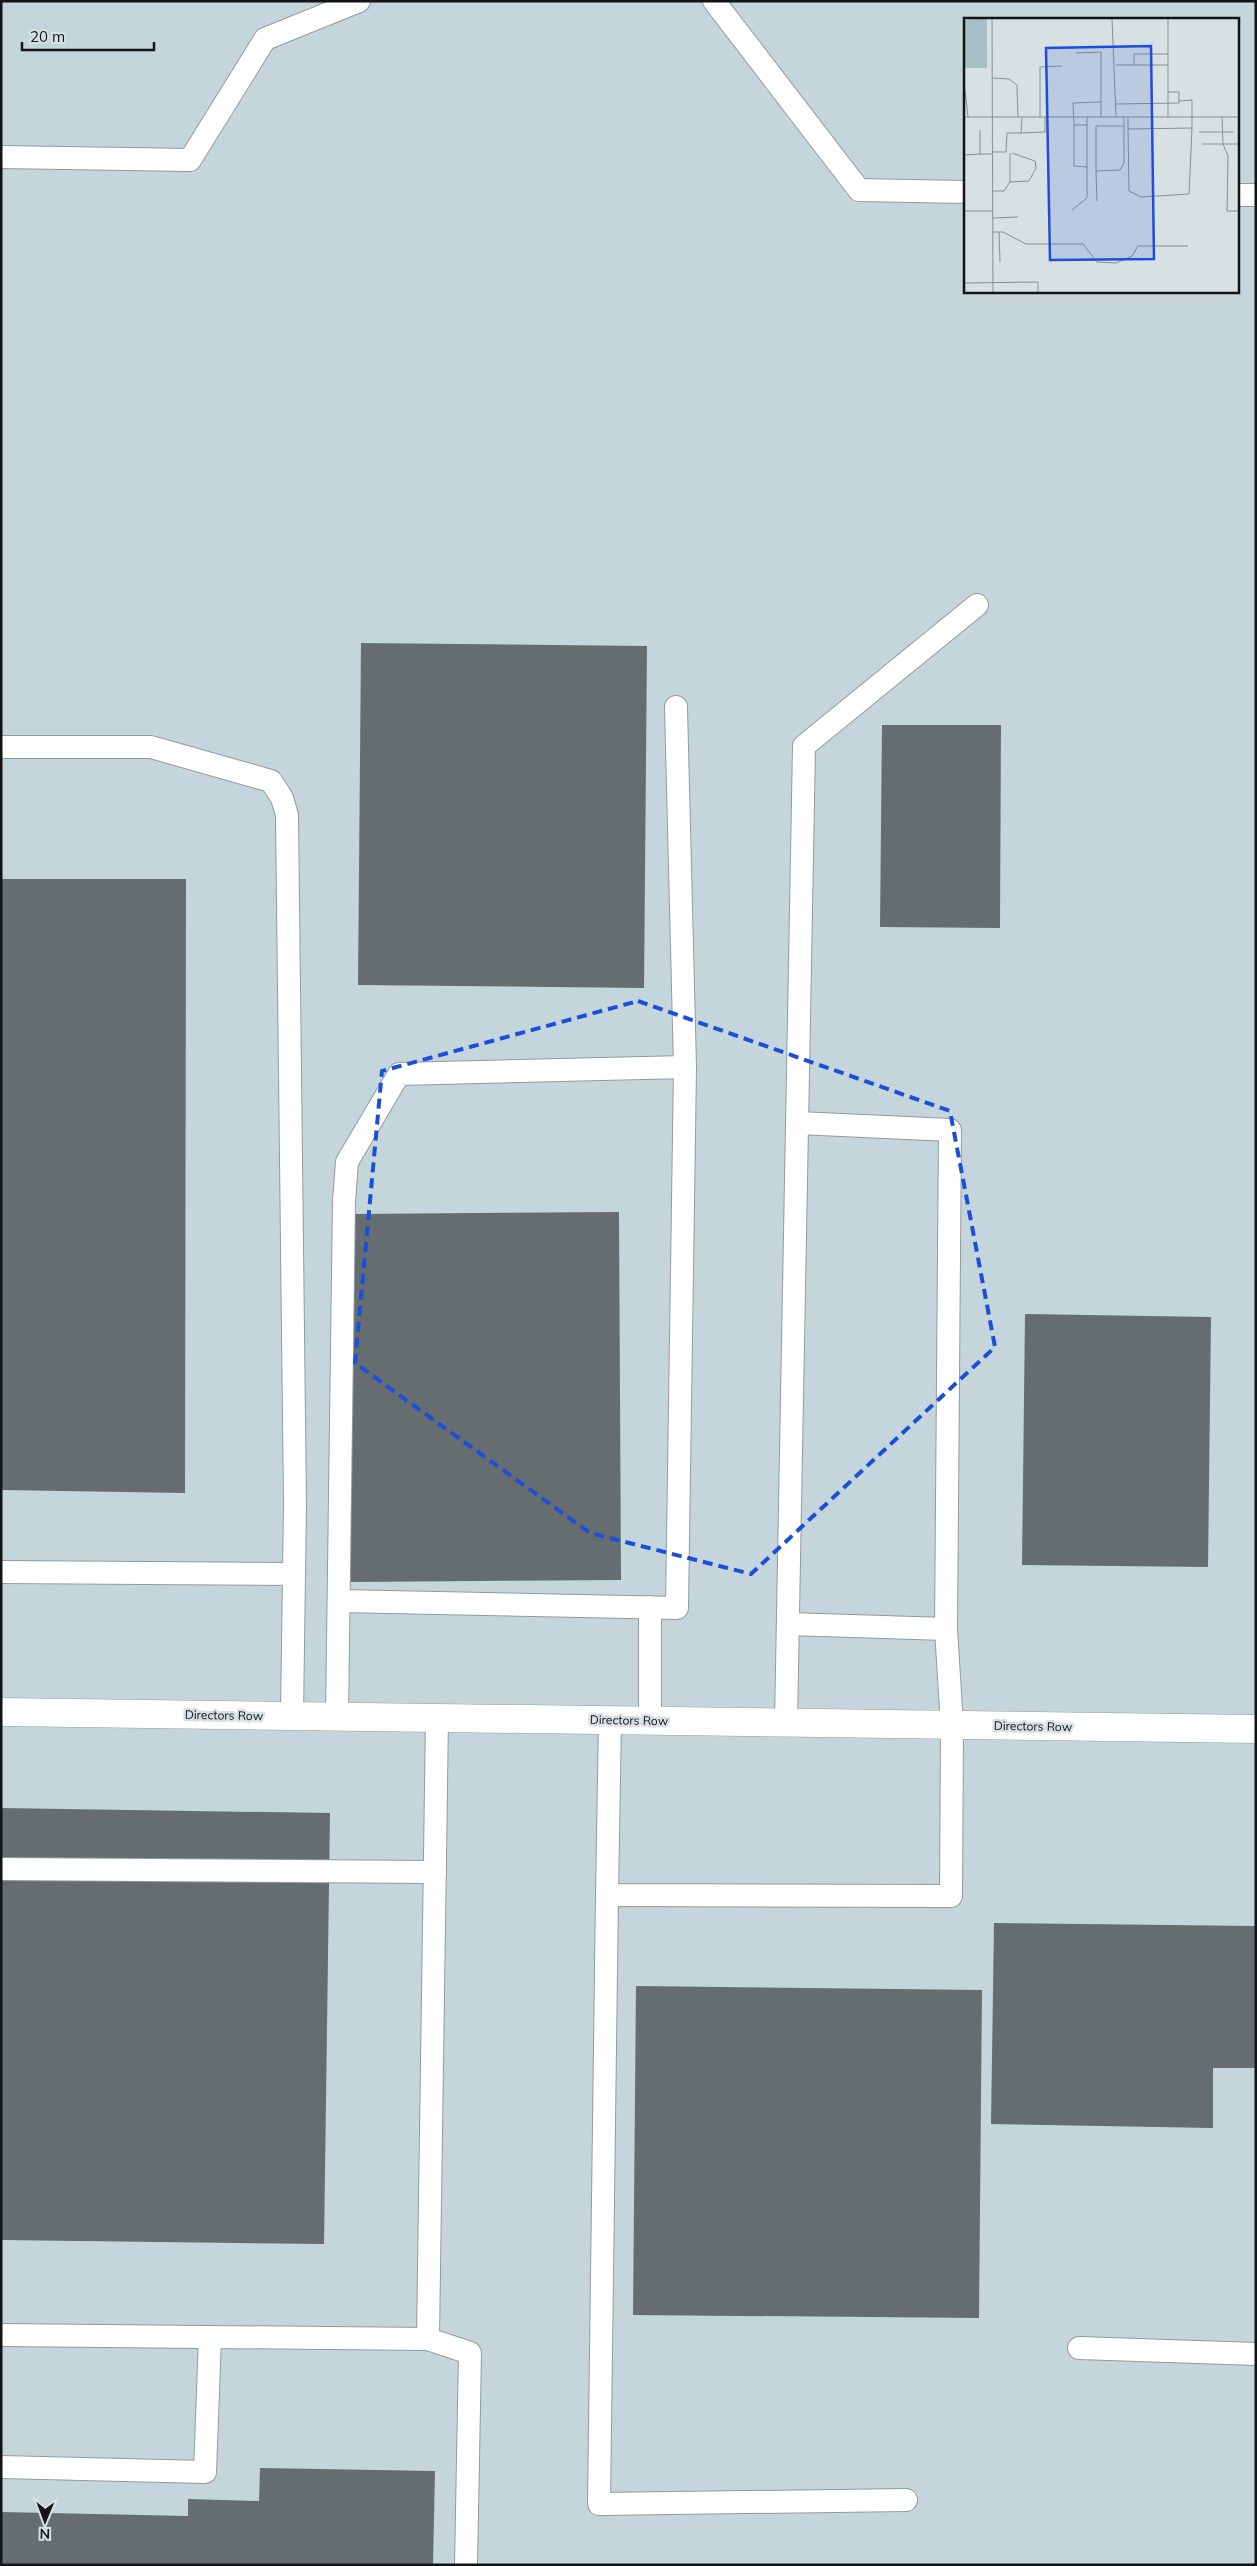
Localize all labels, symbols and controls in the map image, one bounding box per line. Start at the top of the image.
inset map [964,18,1240,292]
scale bar [22,20,155,52]
text: 20 m [30,27,65,46]
street label: Directors Row [185,1707,264,1723]
street label: Directors Row [590,1712,669,1728]
street label: Directors Row [994,1718,1073,1734]
north arrow [20,2496,70,2546]
text: N [39,2525,50,2543]

